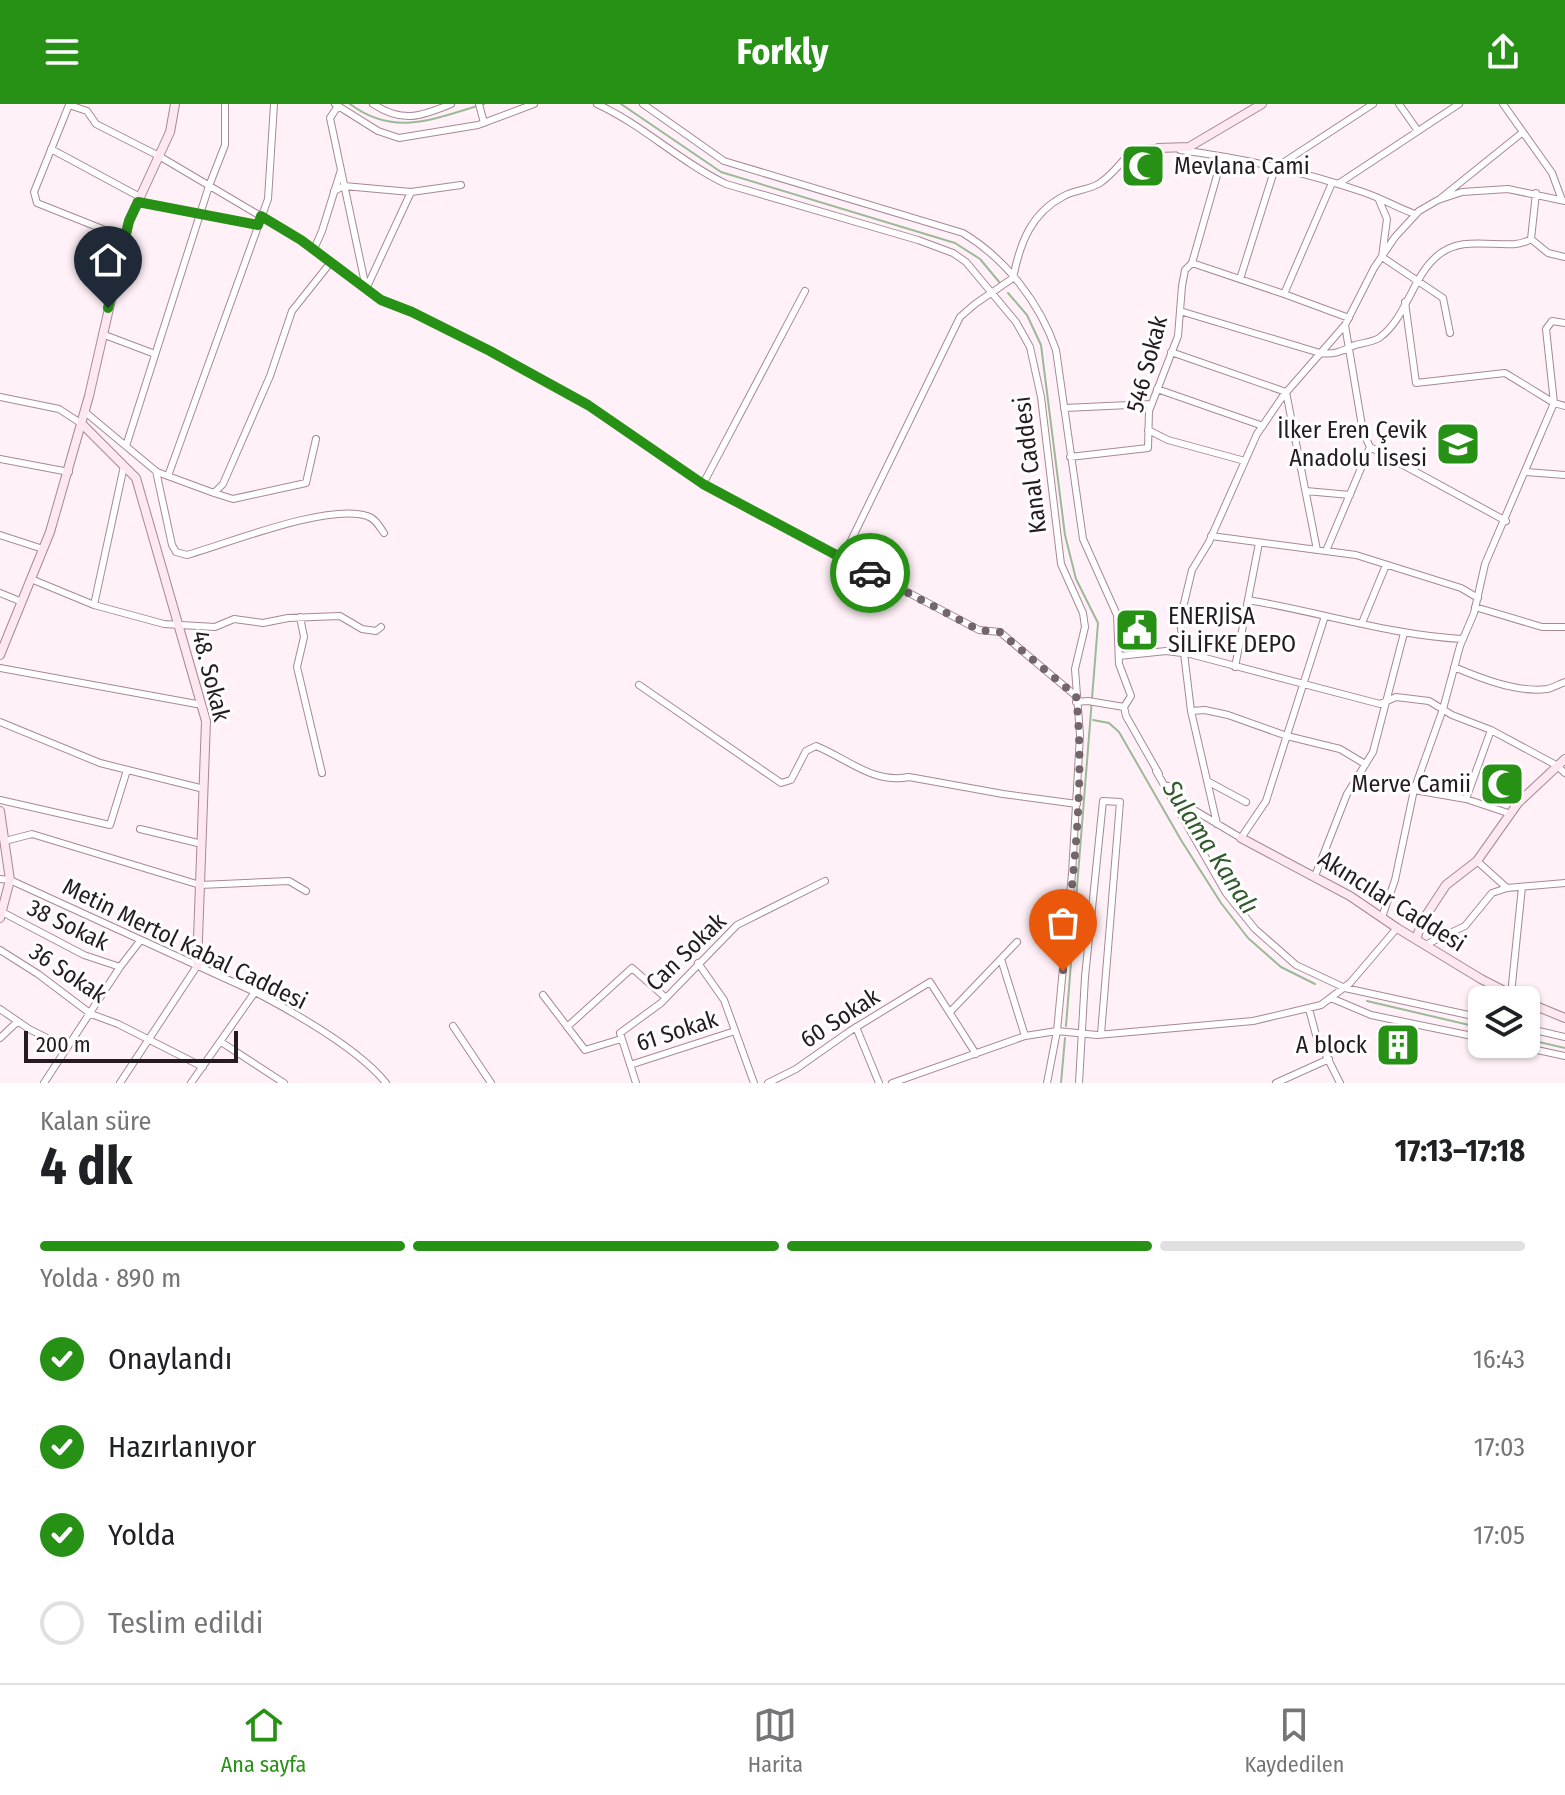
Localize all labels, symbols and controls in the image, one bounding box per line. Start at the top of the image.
icon: menu [40,30,84,74]
text: Forkly [737,30,828,74]
icon: share [1481,30,1525,74]
mosque icon: Mevlana Cami [1119,142,1167,190]
place label: Mevlana Cami [1174,152,1310,180]
pin [74,226,142,308]
icon: home [86,238,130,282]
street label: 546 Sokak [1121,312,1173,415]
street label: Kanal Caddesi [1008,395,1052,535]
place label: İlker Eren Çevik Anadolu lisesi [1277,416,1428,472]
school or university icon: İlker Eren Çevik Anadolu lisesi [1434,420,1482,468]
courier [830,533,910,613]
icon: car [848,551,892,595]
place label: ENERJİSA SİLİFKE DEPO [1168,602,1296,658]
public building icon: ENERJİSA SİLİFKE DEPO [1113,606,1161,654]
street label: 48. Sokak [186,628,236,725]
mosque icon: Merve Camii [1478,760,1526,808]
place label: Merve Camii [1351,770,1471,798]
water label: Sulama Kanalı [1155,774,1265,920]
street label: Akıncılar Caddesi [1313,845,1471,957]
street label: Metin Mertol Kabal Caddesi [58,873,312,1015]
pin [1029,889,1097,971]
street label: 38 Sokak [23,893,114,957]
icon: bag [1041,901,1085,945]
street label: Can Sokak [640,907,732,997]
street label: 36 Sokak [24,937,112,1009]
street label: 60 Sokak [795,982,885,1054]
map controls [1468,986,1540,1058]
button: layers [1468,986,1540,1058]
street label: 61 Sokak [633,1004,722,1057]
building icon: A block [1374,1021,1422,1069]
scale bar [24,1027,238,1063]
text: 200 m [36,1031,91,1058]
place label: A block [1296,1031,1368,1059]
text: Kalan süre [40,1106,151,1137]
text: 17:13–17:18 [1395,1133,1525,1169]
text: 4 dk [40,1135,132,1198]
text: Yolda · 890 m [40,1263,181,1294]
icon: check [40,1337,84,1381]
text: Onaylandı [108,1341,232,1377]
text: 16:43 [1473,1344,1525,1375]
icon: check [40,1425,84,1469]
text: Hazırlanıyor [108,1429,256,1465]
text: 17:03 [1474,1432,1525,1463]
icon: check [40,1513,84,1557]
text: Yolda [108,1517,176,1553]
text: 17:05 [1473,1520,1525,1551]
text: Teslim edildi [108,1605,263,1641]
tab: Ana sayfa [221,1703,306,1778]
tab: Harita [748,1703,803,1778]
tab: Kaydedilen [1244,1703,1344,1778]

